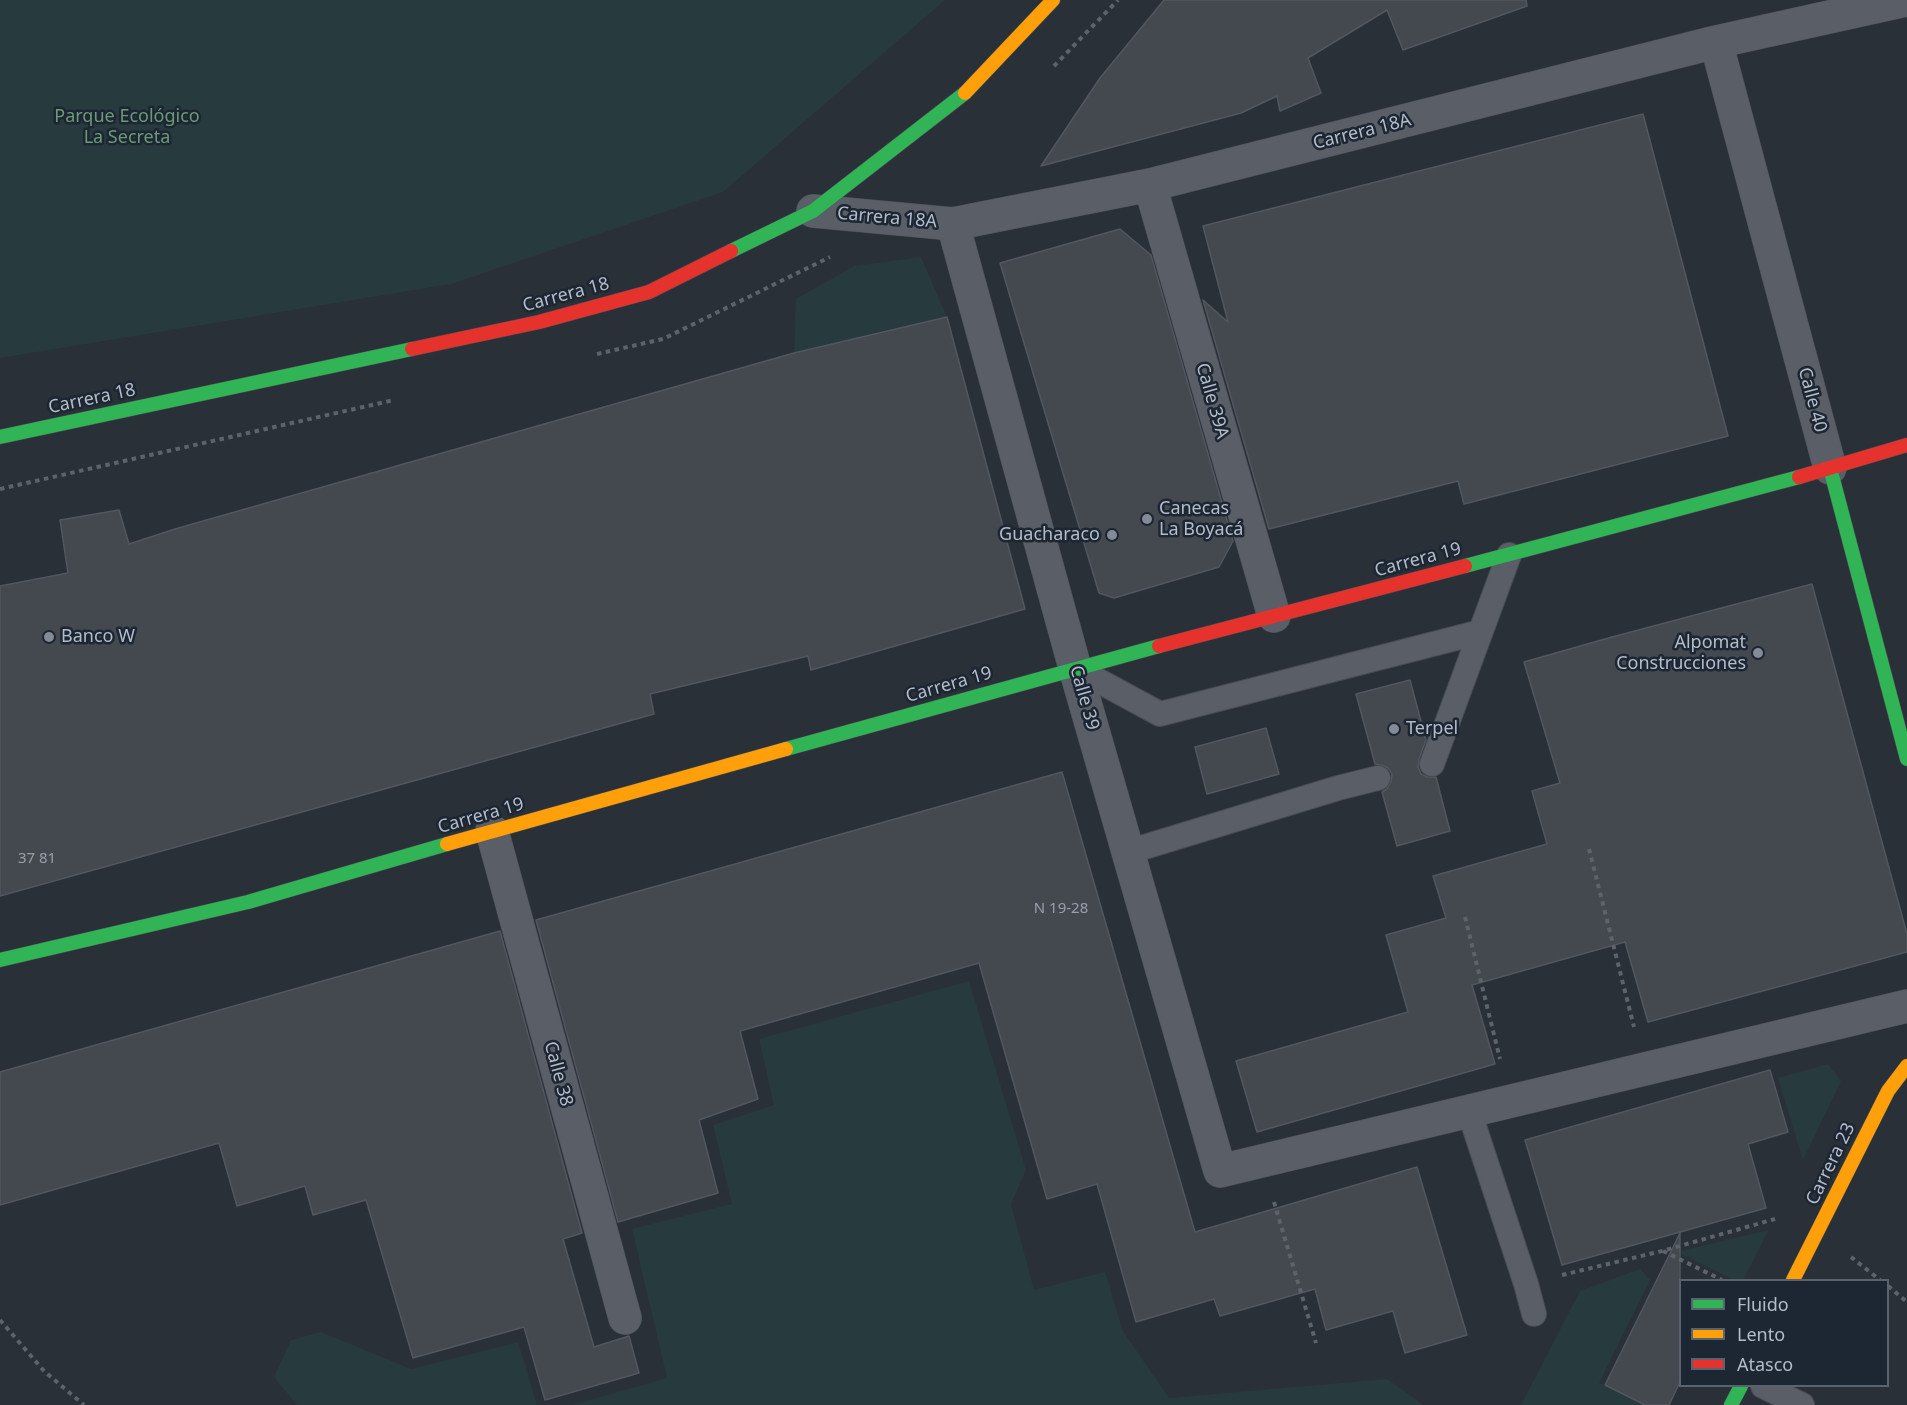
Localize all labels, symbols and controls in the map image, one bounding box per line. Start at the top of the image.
park label: Parque Ecológico La Secreta [54,106,200,148]
street label: Carrera 18A [1311,109,1413,155]
street label: Carrera 18A [836,203,938,233]
street label: Carrera 18 [520,273,612,317]
street label: Calle 39A [1191,361,1233,441]
street label: Calle 40 [1793,365,1831,435]
street label: Carrera 18 [46,379,138,419]
place label: Canecas La Boyacá [1159,498,1243,540]
marker: Canecas La Boyacá [1140,512,1154,526]
place label: Guacharaco [999,524,1100,546]
marker: Guacharaco [1105,528,1119,542]
street label: Carrera 19 [1372,538,1464,582]
place label: Banco W [61,626,135,648]
marker: Banco W [42,630,56,644]
place label: Alpomat Construcciones [1616,632,1746,674]
marker: Alpomat Construcciones [1751,646,1765,660]
street label: Carrera 19 [903,662,995,708]
street label: Calle 39 [1064,663,1104,733]
place label: Terpel [1406,718,1458,740]
marker: Terpel [1387,722,1401,736]
street label: Carrera 19 [435,793,527,839]
house number: 37 81 [18,850,56,868]
house number: N 19-28 [1034,900,1088,918]
street label: Calle 38 [539,1039,577,1109]
street label: Carrera 23 [1802,1119,1860,1209]
legend [1679,1279,1889,1387]
text: Fluido [1737,1292,1789,1316]
text: Lento [1737,1322,1785,1346]
text: Atasco [1737,1352,1793,1376]

